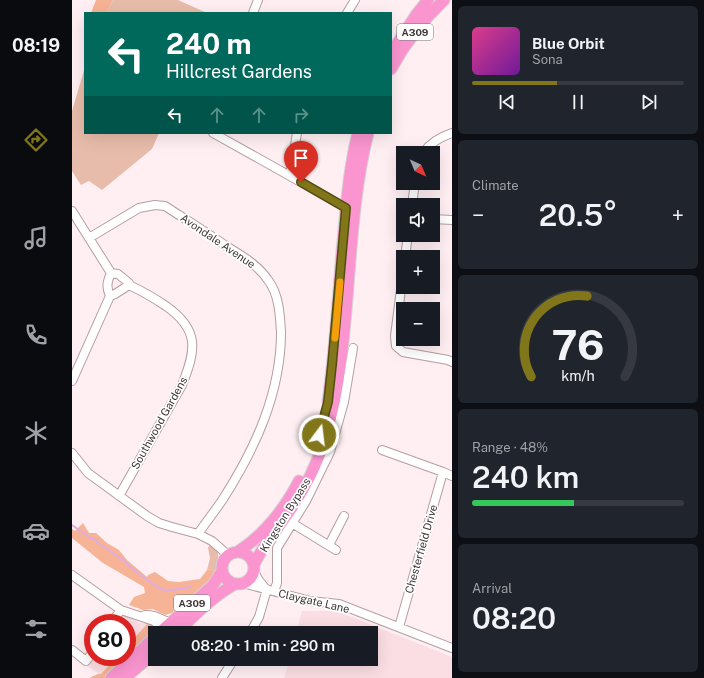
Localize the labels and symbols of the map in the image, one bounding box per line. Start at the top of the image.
road number: A309 [397,24,433,40]
pin [284,141,318,182]
north arrow [396,146,440,190]
street label: Avondale Avenue [178,212,258,270]
street label: Southwood Gardens [129,374,190,471]
position arrow [298,414,340,456]
street label: Kingston Bypass [257,475,313,554]
street label: Chesterfield Drive [403,503,439,595]
street label: Claygate Lane [277,587,351,615]
road number: A309 [174,595,210,611]
speed limit sign: 80 [84,614,136,666]

